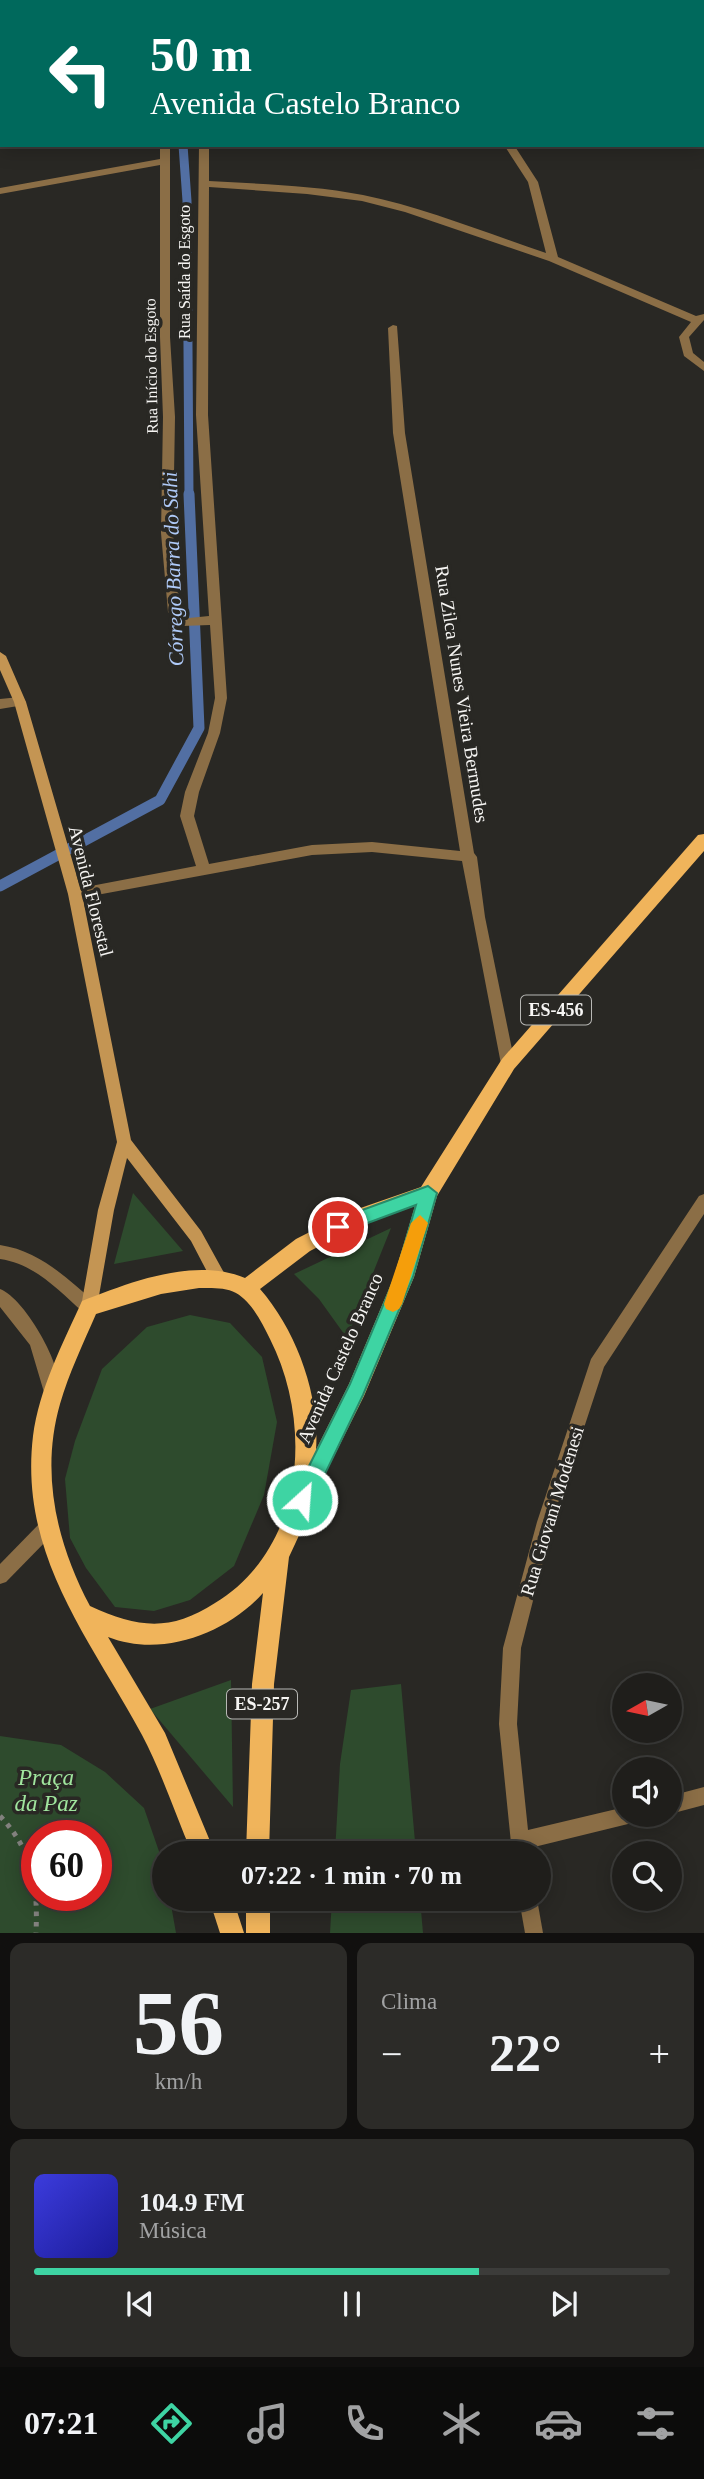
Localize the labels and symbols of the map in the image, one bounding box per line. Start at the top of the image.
street label: Rua Saída do Esgoto [176,205,194,339]
street label: Rua Início do Esgoto [141,298,162,434]
water label: Córrego Barra do Sahi [158,471,188,667]
street label: Rua Zilca Nunes Vieira Bermudes [431,564,493,824]
street label: Avenida Florestal [65,823,117,959]
road number: ES-456 [521,995,591,1024]
pin [308,1197,368,1257]
street label: Avenida Castelo Branco [293,1270,387,1446]
street label: Rua Giovani Modenesi [516,1424,588,1598]
position arrow [265,1463,339,1537]
north arrow [612,1673,682,1743]
road number: ES-257 [227,1689,297,1718]
park label: Praça da Paz [14,1765,78,1816]
speed limit sign: 60 [21,1820,112,1911]

